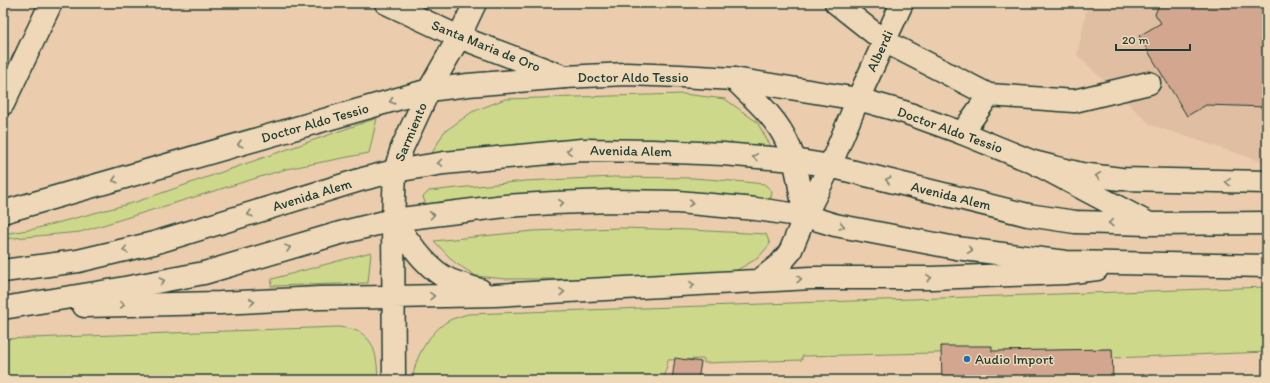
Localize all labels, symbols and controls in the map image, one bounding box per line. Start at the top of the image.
street label: Santa Maria de Oro [429,16,543,76]
scale bar [1116,26,1190,52]
street label: Alberdi [863,28,897,74]
text: 20 m [1122,33,1149,47]
street label: Doctor Aldo Tessio [577,69,689,86]
one-way arrow [388,96,395,105]
street label: Doctor Aldo Tessio [259,100,371,146]
street label: Sarmiento [391,100,431,164]
street label: Doctor Aldo Tessio [895,103,1005,157]
one-way arrow [236,139,243,148]
street label: Avenida Alem [590,142,673,160]
one-way arrow [566,147,572,156]
one-way arrow [752,152,758,161]
one-way arrow [437,159,443,167]
one-way arrow [1095,172,1101,181]
one-way arrow [111,175,118,184]
street label: Avenida Alem [270,175,354,215]
one-way arrow [885,177,891,185]
street label: Avenida Alem [909,178,993,214]
one-way arrow [1225,178,1231,186]
one-way arrow [558,198,564,207]
one-way arrow [688,199,694,208]
one-way arrow [247,209,254,218]
one-way arrow [429,211,435,220]
one-way arrow [1108,219,1114,227]
one-way arrow [839,221,846,230]
one-way arrow [284,244,291,253]
one-way arrow [122,245,129,253]
one-way arrow [967,245,973,254]
one-way arrow [926,274,932,282]
one-way arrow [796,275,802,283]
one-way arrow [159,277,165,285]
one-way arrow [689,281,695,290]
one-way arrow [559,287,565,296]
one-way arrow [429,292,435,300]
one-way arrow [249,297,255,306]
one-way arrow [119,301,125,309]
place label: Audio Import [975,351,1053,368]
marker: Audio Import [962,354,972,364]

